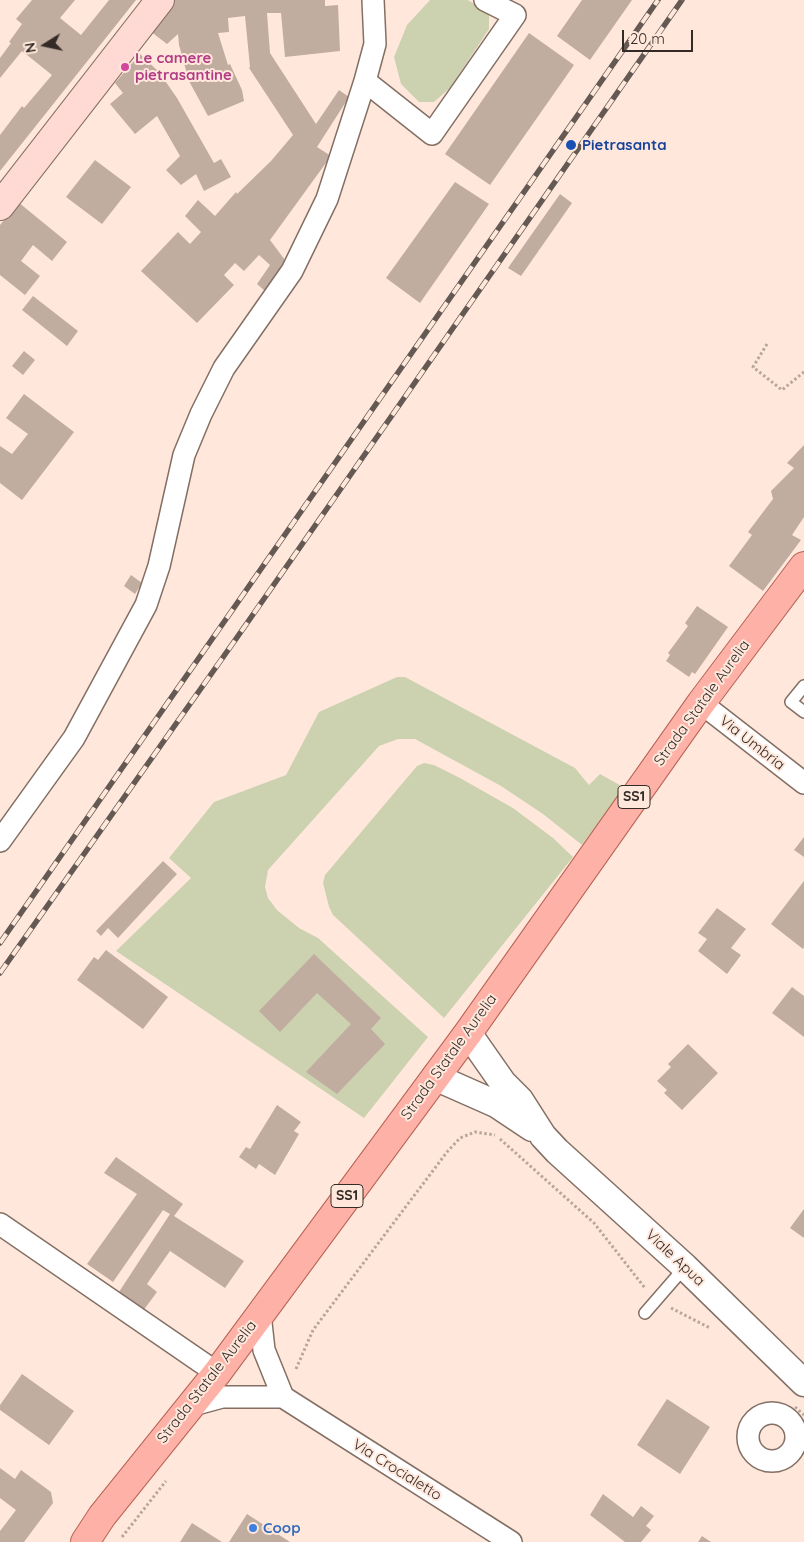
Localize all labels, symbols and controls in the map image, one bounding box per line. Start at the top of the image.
north arrow [20,20,70,70]
scale bar [624,20,695,52]
text: 20 m [630,29,665,48]
text: N [20,41,40,54]
place label: Le camere pietrasantine [135,49,232,84]
marker: Le camere pietrasantine [119,61,131,73]
place label: Pietrasanta [582,136,667,154]
marker: Pietrasanta [564,138,578,152]
street label: Strada Statale Aurelia [650,637,754,769]
street label: Via Umbria [716,712,788,774]
road number: SS1 [618,786,650,809]
street label: Strada Statale Aurelia [397,991,501,1123]
road number: SS1 [331,1184,363,1208]
street label: Viale Apua [642,1226,708,1290]
street label: Strada Statale Aurelia [153,1317,261,1447]
street label: Via Crocialetto [349,1435,445,1505]
place label: Coop [263,1519,301,1537]
marker: Coop [247,1522,259,1534]

